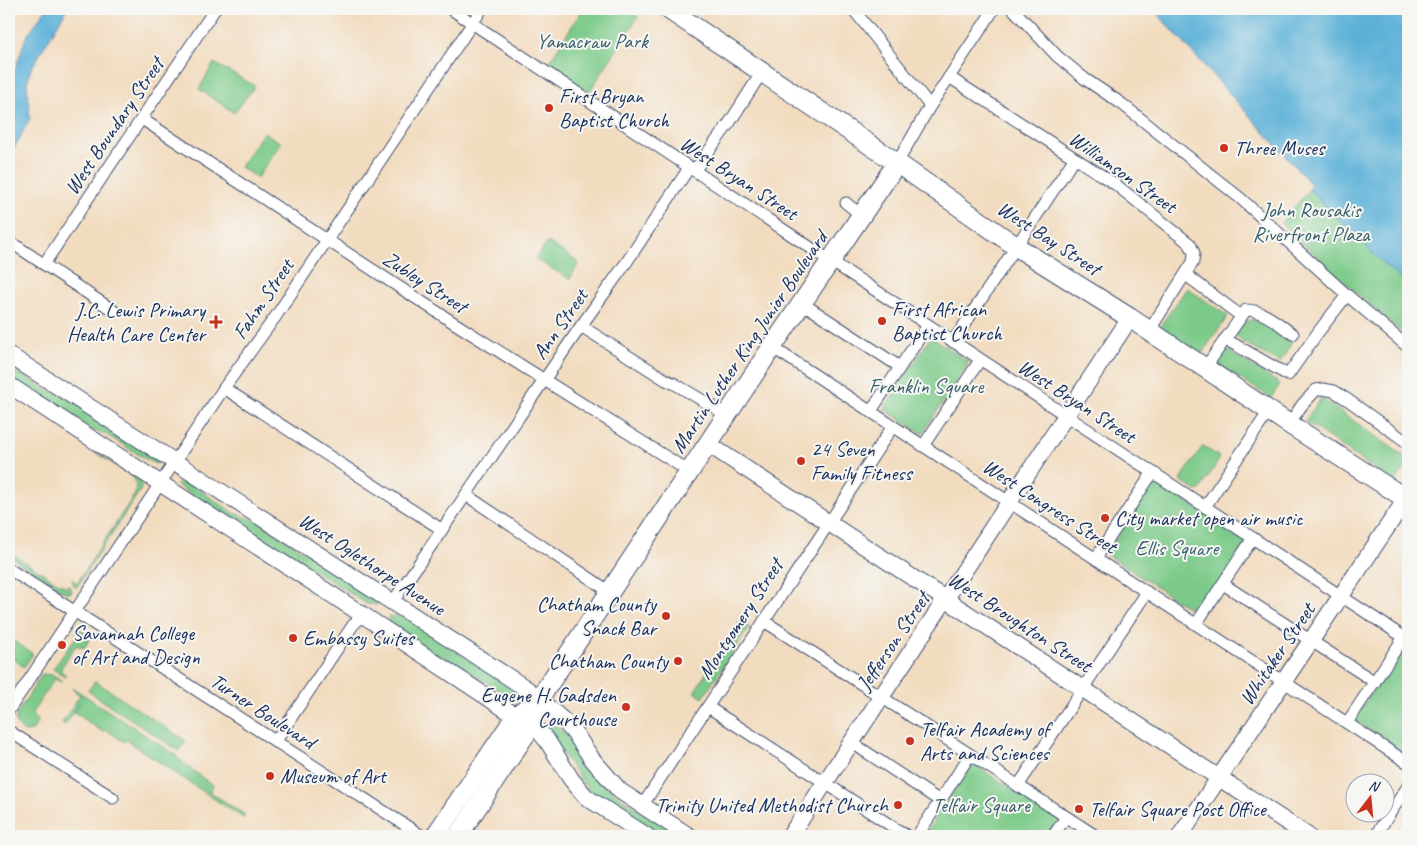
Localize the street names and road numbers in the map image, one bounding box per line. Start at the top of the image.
street label: West Boundary Street [59,50,171,199]
street label: Williamson Street [1064,125,1184,220]
street label: West Bryan Street [675,130,805,227]
street label: West Bay Street [993,195,1108,283]
street label: Martin Luther King Junior Boulevard [665,223,835,458]
street label: Zubley Street [378,245,475,321]
street label: Fahm Street [227,252,300,344]
street label: Ann Street [527,282,595,364]
street label: West Bryan Street [1013,353,1143,450]
street label: West Congress Street [978,453,1124,560]
street label: West Oglethorpe Avenue [294,507,451,622]
street label: Montgomery Street [692,552,790,684]
street label: West Broughton Street [943,566,1098,679]
street label: Jefferson Street [850,584,937,696]
street label: Whitaker Street [1233,596,1322,710]
street label: Turner Boulevard [206,667,324,757]

